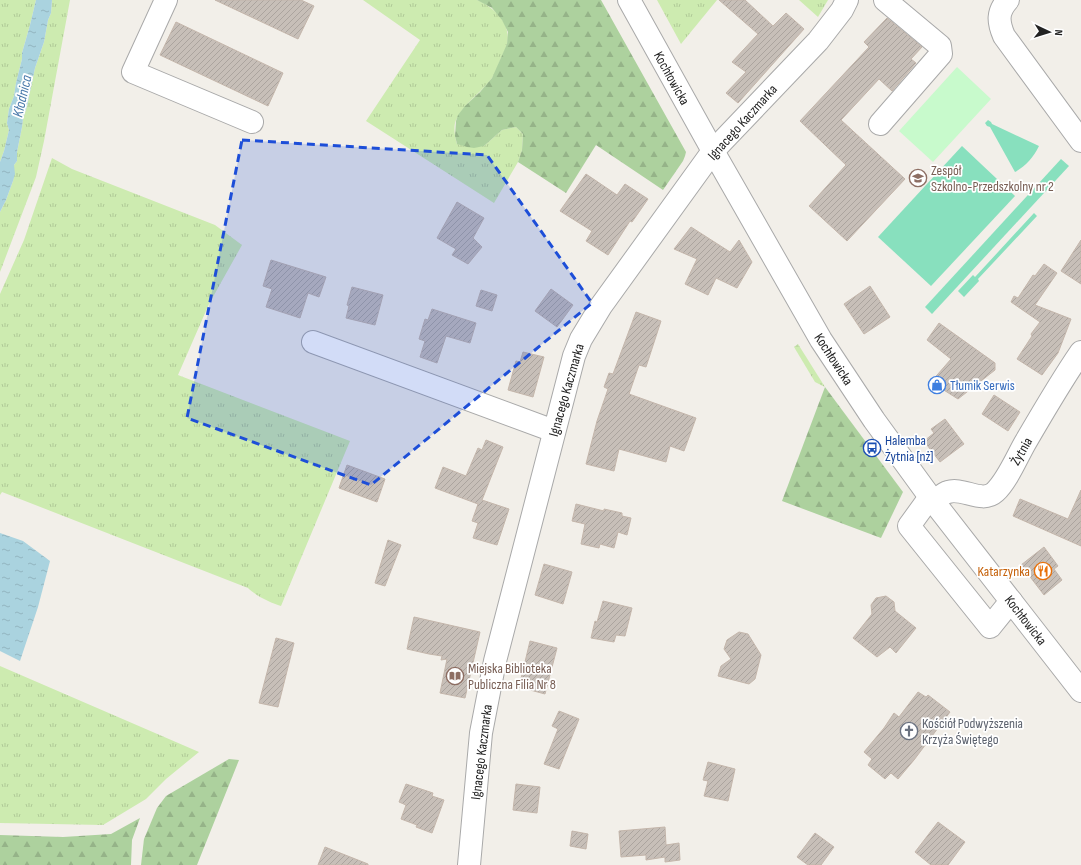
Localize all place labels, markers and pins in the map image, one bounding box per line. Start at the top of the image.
place label: Zespół Szkolno-Przedszkolny nr 2 [931,162,1054,195]
school or university icon: Zespół Szkolno-Przedszkolny nr 2 [908,168,928,188]
shop icon: Tłumik Serwis [927,375,947,395]
place label: Tłumik Serwis [950,377,1015,394]
place label: Halemba Żytnia [nż] [885,432,933,465]
bus stop icon: Halemba Żytnia [nż] [862,438,882,458]
restaurant icon: Katarzynka [1033,561,1053,581]
place label: Katarzynka [978,563,1030,580]
place label: Miejska Biblioteka Publiczna Filia Nr 8 [468,660,556,693]
library icon: Miejska Biblioteka Publiczna Filia Nr 8 [445,666,465,686]
place label: Kościół Podwyższenia Krzyża Świętego [922,715,1023,748]
church icon: Kościół Podwyższenia Krzyża Świętego [899,721,919,741]

